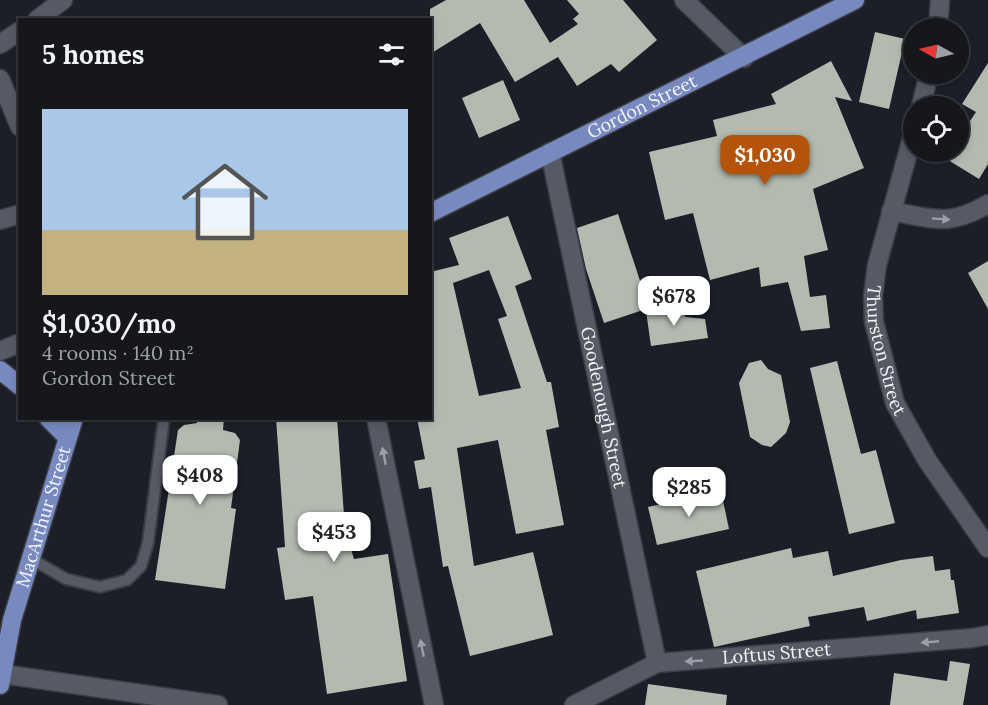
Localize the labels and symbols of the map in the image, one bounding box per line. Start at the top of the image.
north arrow [903,18,969,84]
street label: Gordon Street [583,69,700,144]
pin: $1,030 [716,135,814,186]
one-way arrow [931,214,950,223]
pin: $678 [638,276,710,327]
street label: Thurston Street [862,284,912,420]
street label: Goodenough Street [576,324,632,490]
street label: MacArthur Street [11,443,76,590]
one-way arrow [379,447,388,466]
pin: $408 [164,455,236,506]
pin: $285 [653,467,725,518]
pin: $453 [298,512,370,563]
street label: Loftus Street [721,637,832,669]
one-way arrow [921,637,940,647]
one-way arrow [417,638,426,657]
one-way arrow [684,656,703,665]

